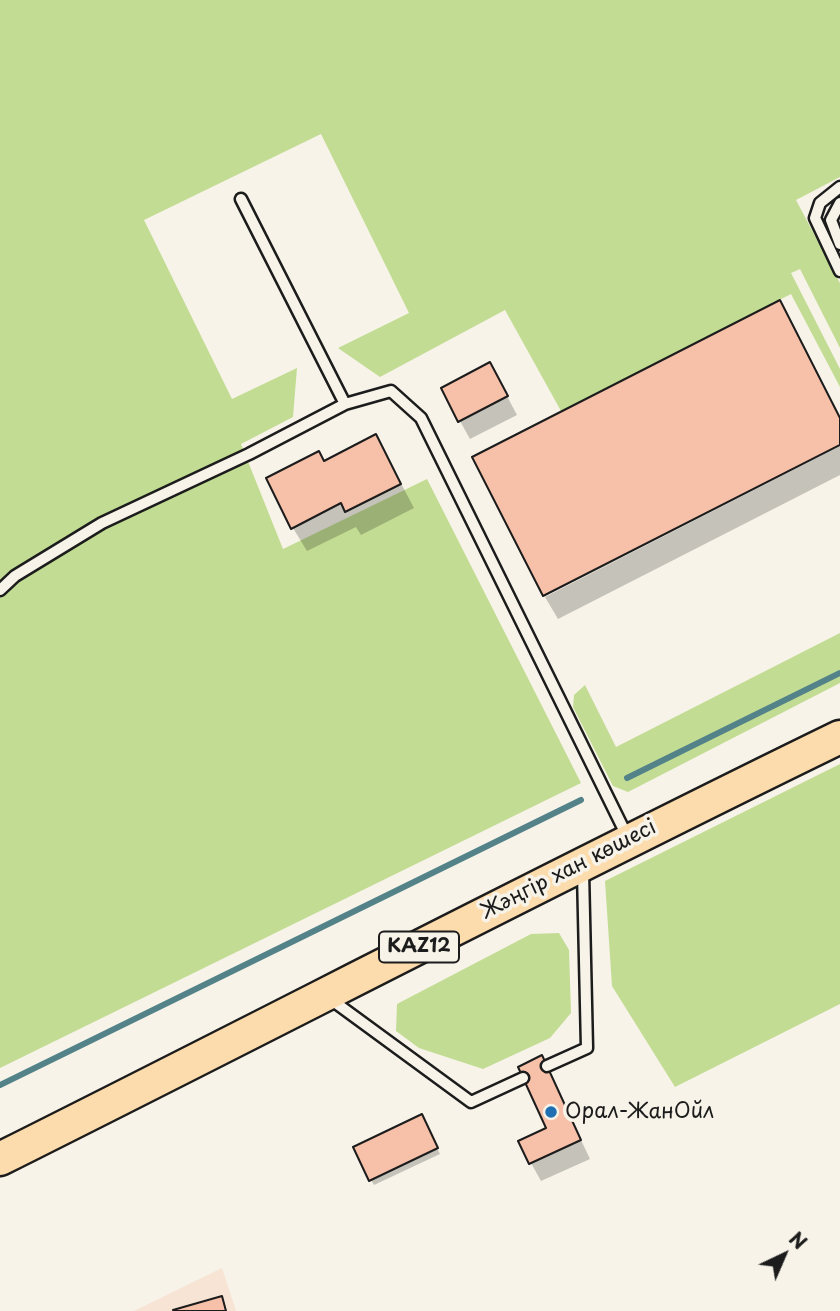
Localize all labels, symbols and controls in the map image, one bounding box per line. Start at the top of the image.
street label: Жәңгір хан көшесі [477,815,661,925]
road number: KAZ12 [379,931,459,962]
place label: Орал-ЖанОйл [565,1099,714,1125]
marker: Орал-ЖанОйл [543,1104,559,1120]
north arrow [749,1220,819,1290]
text: N [783,1225,814,1255]

